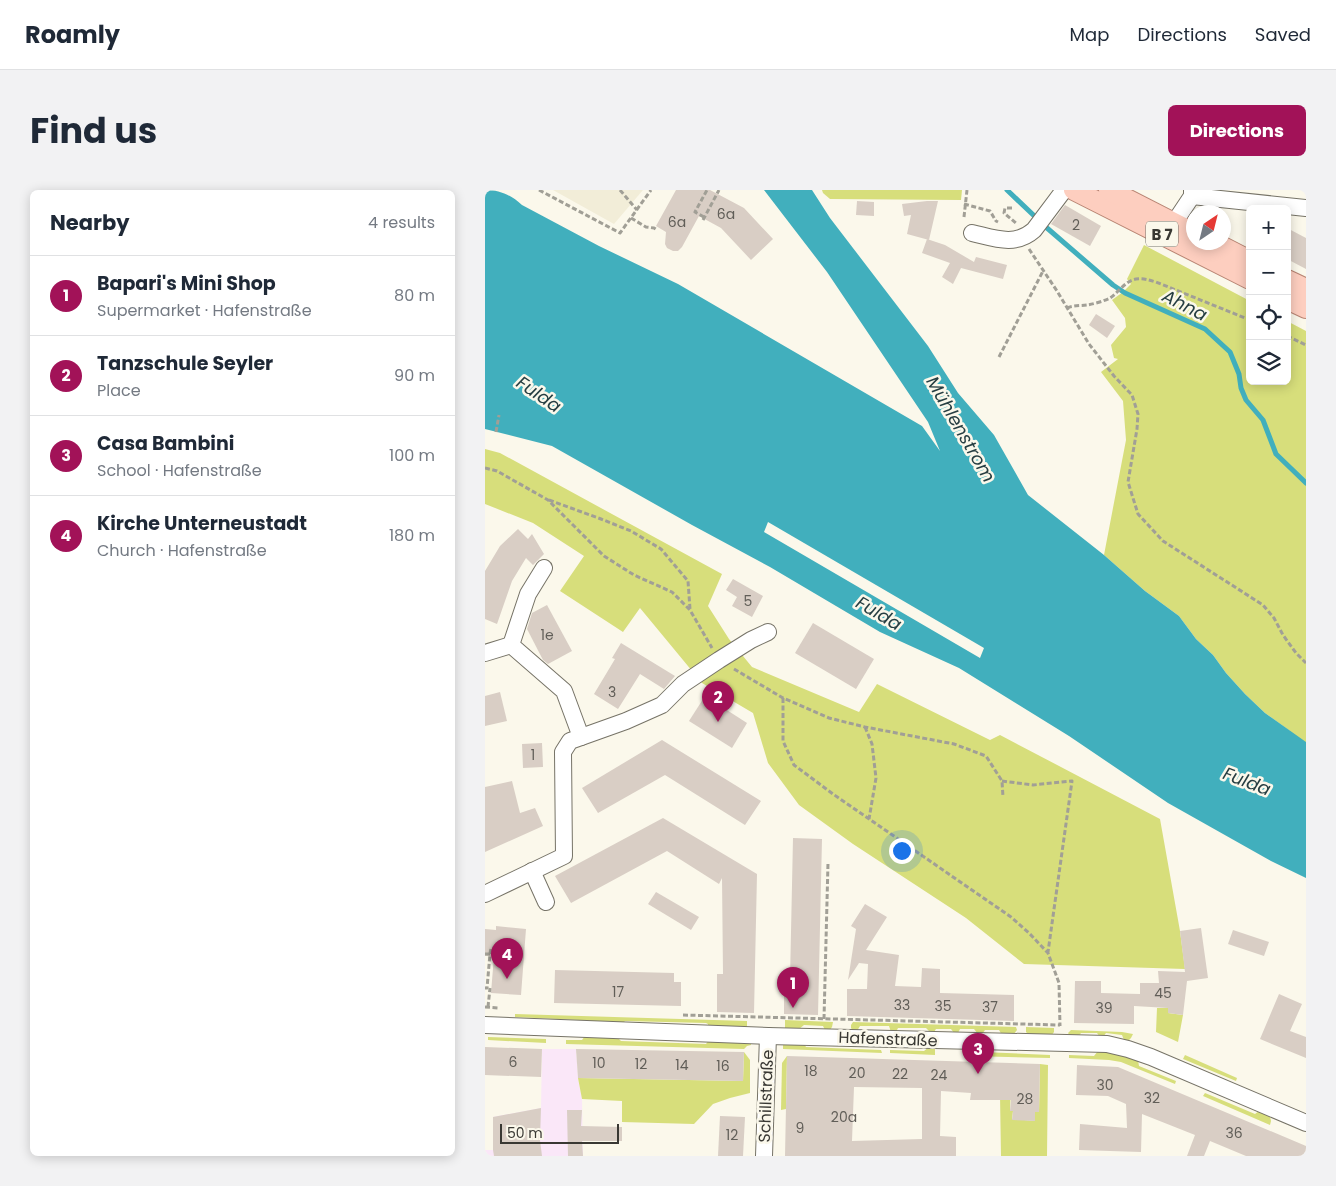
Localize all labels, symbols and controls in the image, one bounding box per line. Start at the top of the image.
text: Roamly [25,18,120,51]
text: Map [1070,22,1109,47]
text: Directions [1137,22,1227,47]
text: Saved [1255,22,1311,47]
button: Directions [1168,105,1306,156]
text: Find us [30,106,157,155]
house number: 6a [717,204,735,224]
north arrow [1186,205,1231,250]
map controls [1246,205,1291,385]
button: + [1246,205,1291,250]
text: Nearby [50,208,130,237]
text: 4 results [368,211,435,234]
house number: 6a [668,212,686,232]
house number: 2 [1072,215,1080,235]
road number: B 7 [1146,222,1178,246]
button: − [1246,250,1291,295]
text: Bapari's Mini Shop [97,270,276,297]
water label: Ahna [1157,283,1212,327]
text: 1 [63,284,69,307]
text: 80 m [394,284,435,307]
button: locate [1246,295,1291,340]
text: Supermarket · Hafenstraße [97,299,312,322]
button: layers [1246,340,1291,385]
text: Tanzschule Seyler [97,350,273,377]
text: 2 [61,364,71,387]
text: 90 m [394,364,435,387]
water label: Fulda [512,370,566,418]
water label: Mühlenstrom [921,371,1001,487]
text: Place [97,379,141,402]
text: Casa Bambini [97,430,234,457]
text: 3 [61,444,71,467]
text: 100 m [389,444,435,467]
text: School · Hafenstraße [97,459,262,482]
text: Kirche Unterneustadt [97,510,307,537]
text: 4 [61,524,71,547]
text: 180 m [389,524,435,547]
text: Church · Hafenstraße [97,539,267,562]
water label: Fulda [851,590,907,636]
house number: 5 [744,591,752,611]
house number: 1e [540,625,554,645]
pin: 2 [702,681,734,722]
house number: 3 [608,682,616,702]
house number: 1 [531,745,535,765]
water label: Fulda [1219,760,1275,802]
your location [889,838,915,864]
pin: 4 [491,938,523,979]
pin: 1 [777,967,809,1008]
house number: 17 [612,982,624,1002]
house number: 45 [1154,983,1172,1003]
house number: 33 [894,995,910,1015]
house number: 35 [934,996,952,1016]
house number: 37 [982,997,998,1017]
house number: 39 [1095,998,1113,1018]
street label: Hafenstraße [838,1026,938,1052]
pin: 3 [962,1033,994,1074]
street label: Schillstraße [753,1049,779,1143]
house number: 6 [509,1052,518,1072]
house number: 10 [592,1053,606,1073]
house number: 12 [635,1054,647,1074]
house number: 14 [675,1055,689,1075]
house number: 16 [716,1056,730,1076]
house number: 18 [804,1061,818,1081]
house number: 20 [849,1063,865,1083]
house number: 22 [892,1064,908,1084]
house number: 24 [931,1065,948,1085]
house number: 30 [1096,1075,1114,1095]
house number: 32 [1144,1088,1160,1108]
house number: 28 [1017,1089,1034,1109]
house number: 20a [831,1107,857,1127]
house number: 9 [796,1118,804,1138]
scale bar [500,1121,619,1144]
text: 50 m [507,1123,543,1143]
house number: 36 [1225,1123,1243,1143]
house number: 12 [726,1125,738,1145]

